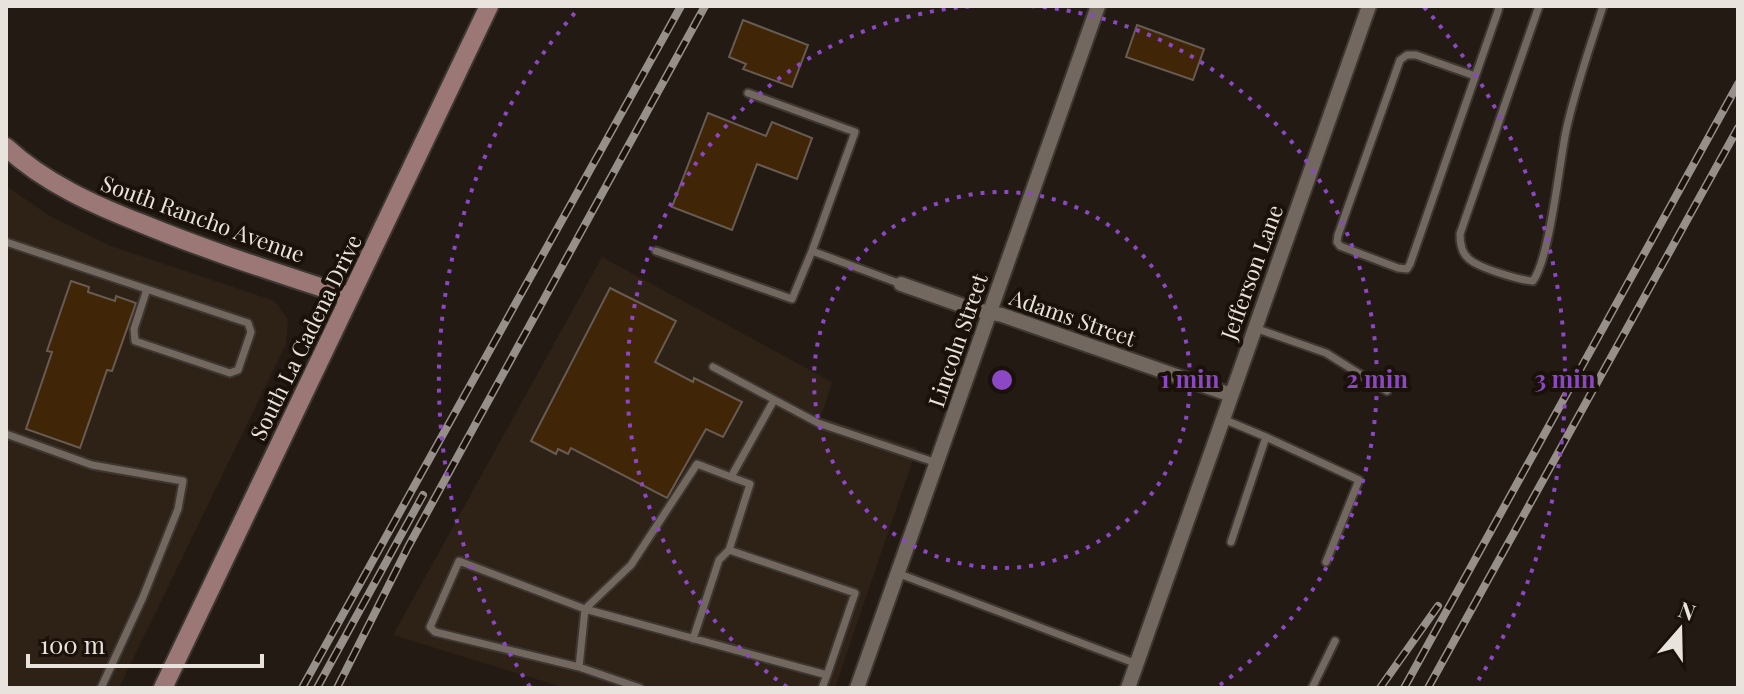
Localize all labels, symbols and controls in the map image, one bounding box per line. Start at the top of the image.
street label: South Rancho Avenue [97,167,309,269]
street label: Jefferson Lane [1212,200,1289,345]
street label: South La Cadena Drive [242,229,368,445]
street label: Lincoln Street [920,268,994,411]
street label: Adams Street [1005,281,1141,353]
text: 1 min [1161,362,1220,394]
text: 2 min [1346,362,1408,394]
text: 3 min [1534,362,1596,394]
centre of rings [988,366,1016,394]
north arrow [1640,590,1720,670]
text: N [1675,593,1700,627]
scale bar [28,618,262,668]
text: 100 m [40,628,105,660]

